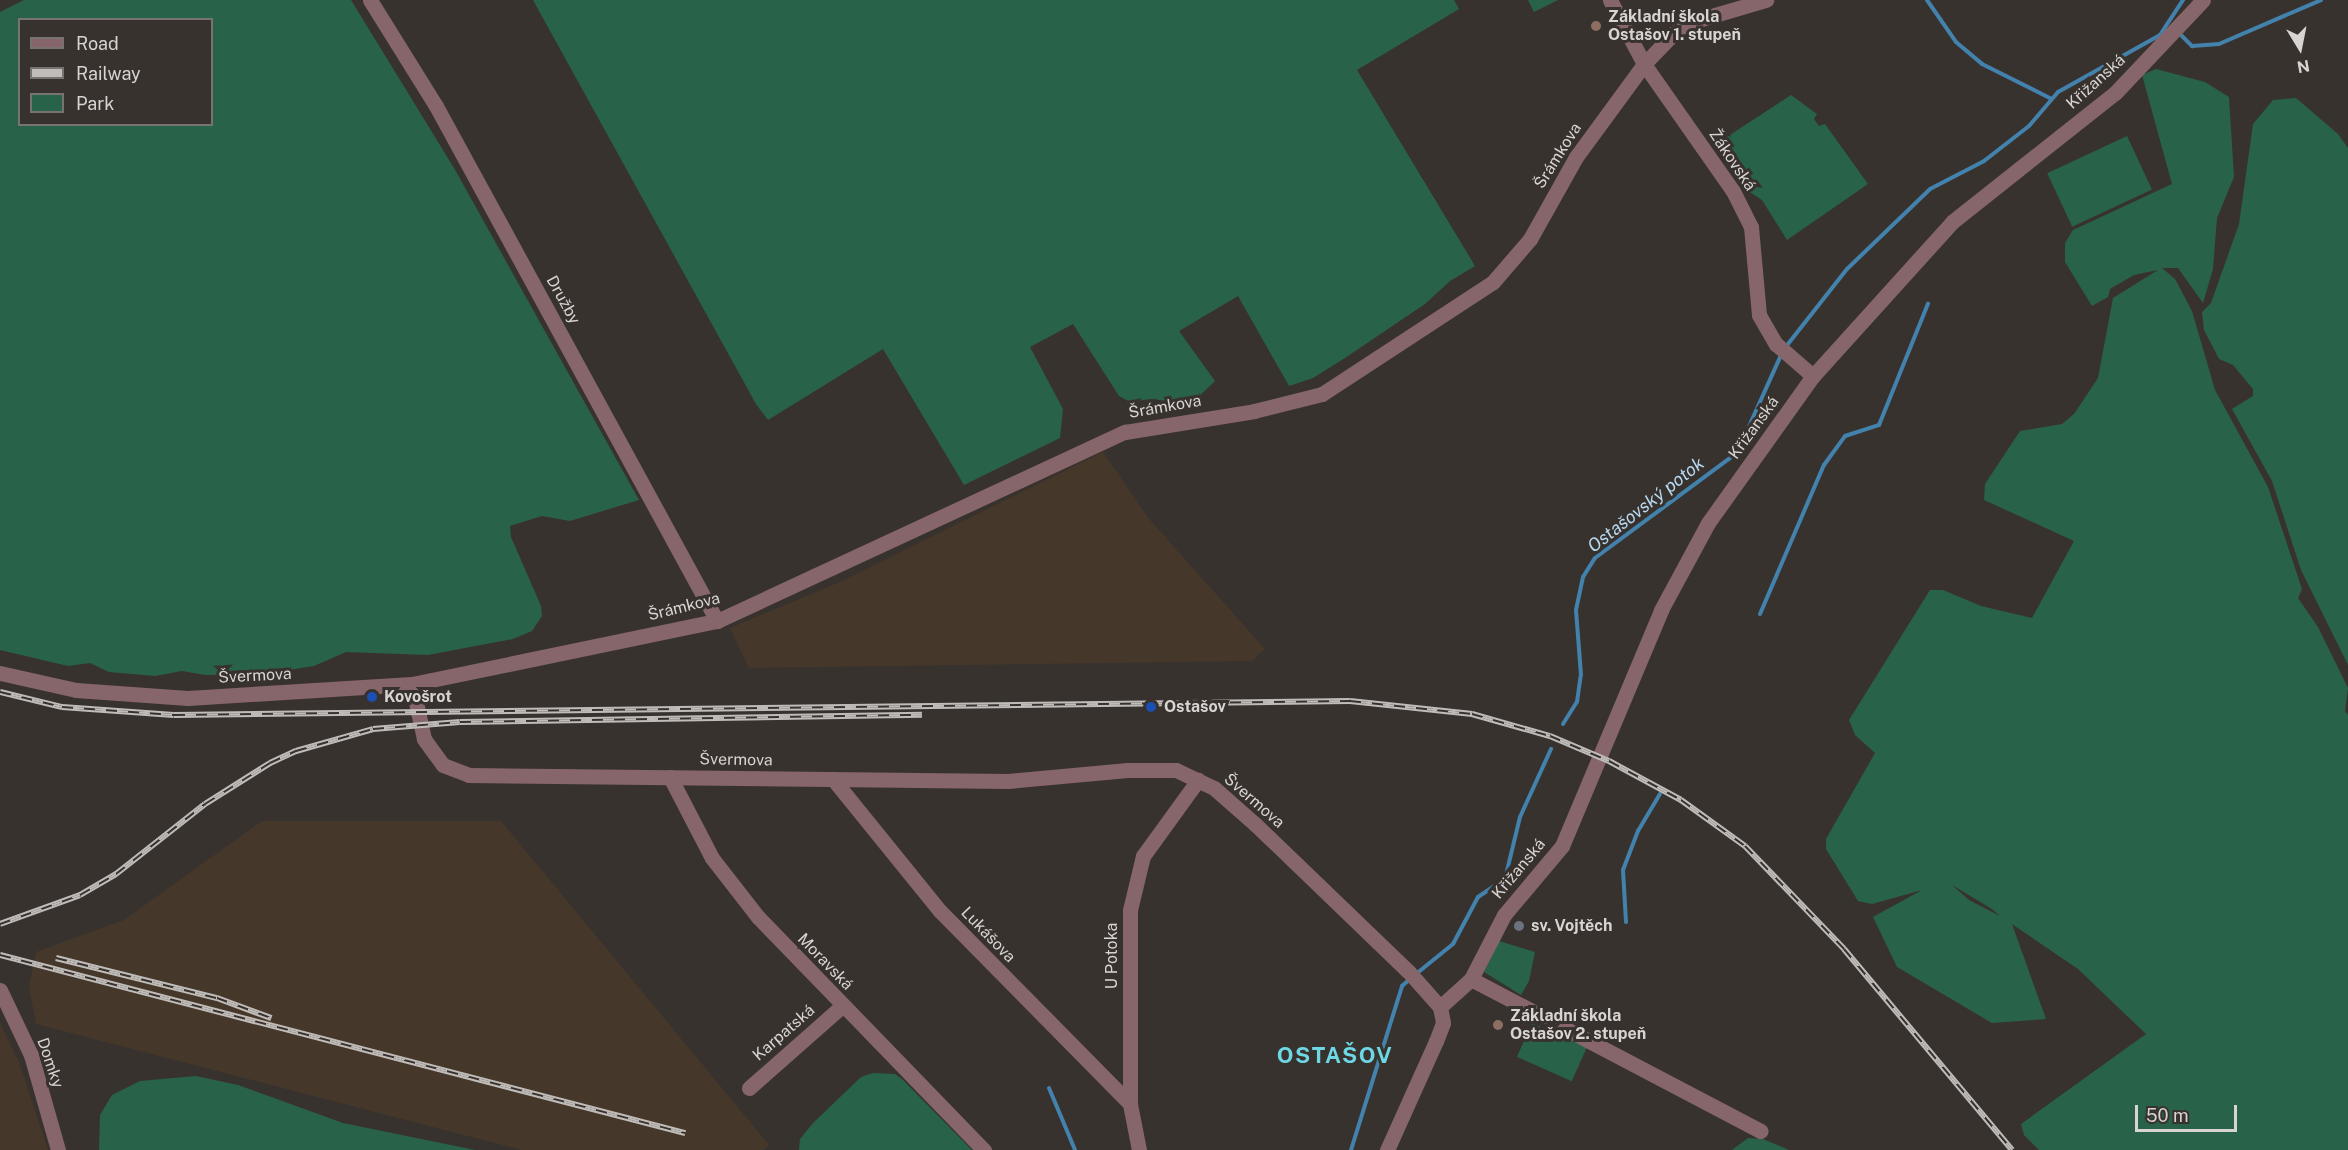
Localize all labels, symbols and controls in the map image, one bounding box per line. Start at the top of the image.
place label: Základní škola Ostašov 1. stupeň [1608,7,1741,45]
legend [18,18,213,126]
north arrow [2270,18,2330,78]
marker: Základní škola Ostašov 1. stupeň [1589,19,1603,33]
text: Road [76,33,119,54]
street label: Křižanská [2063,51,2129,113]
text: N [2295,56,2311,77]
text: Railway [76,63,141,84]
text: Park [76,93,114,114]
street label: Šrámkova [1530,120,1586,192]
street label: Žákovská [1704,126,1760,194]
street label: Družby [542,272,584,328]
street label: Šrámkova [1127,391,1203,423]
street label: Křižanská [1725,393,1783,463]
water label: Ostašovský potok [1583,453,1709,557]
street label: Šrámkova [646,589,722,625]
street label: Švermova [218,664,292,688]
place label: Kovošrot [384,687,452,707]
marker: Kovošrot [365,690,379,704]
place label: Ostašov [1164,697,1226,717]
marker: Ostašov [1142,698,1160,716]
street label: Švermova [699,750,773,770]
street label: Švermova [1220,770,1288,832]
street label: Křižanská [1488,835,1550,903]
street label: Lukášova [957,903,1019,967]
place label: sv. Vojtěch [1531,916,1613,936]
marker: sv. Vojtěch [1512,919,1526,933]
street label: U Potoka [1102,923,1122,989]
street label: Moravská [793,930,857,994]
street label: Karpatská [749,1001,819,1065]
place label: Základní škola Ostašov 2. stupeň [1510,1006,1646,1044]
marker: Základní škola Ostašov 2. stupeň [1491,1018,1505,1032]
street label: Domky [33,1035,67,1091]
district label: OSTAŠOV [1277,1043,1393,1069]
scale bar [2138,1093,2240,1131]
text: 50 m [2146,1105,2189,1126]

